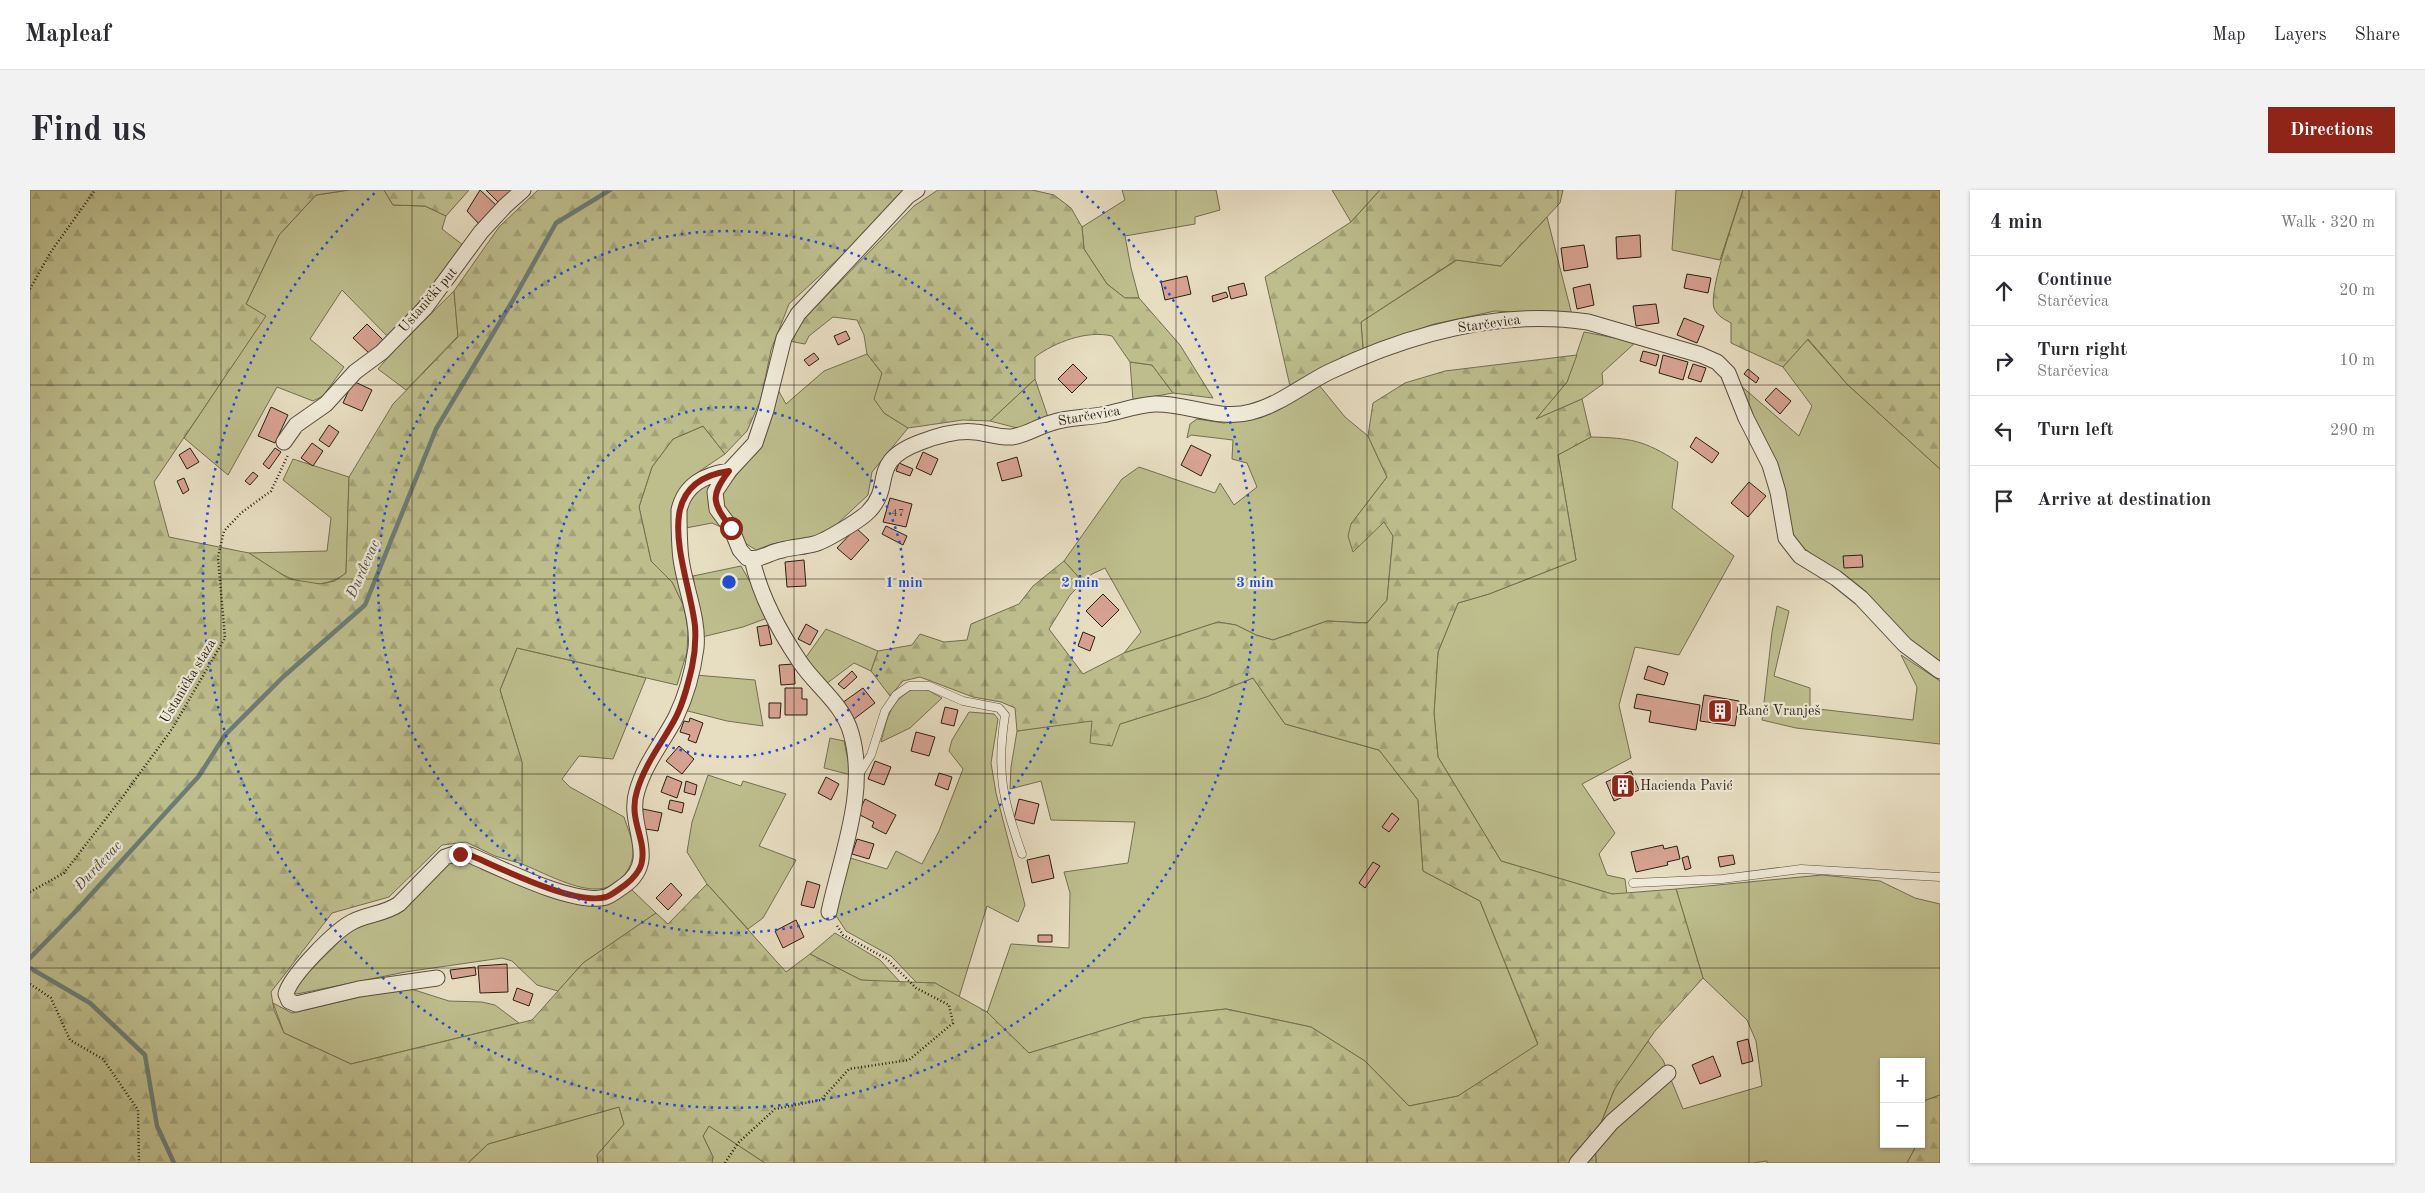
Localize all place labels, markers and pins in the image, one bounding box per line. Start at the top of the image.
centre of rings [720,573,738,591]
building icon: Ranč Vranješ [1707,698,1733,724]
place label: Ranč Vranješ [1738,704,1821,718]
building icon: Hacienda Pavić [1610,773,1636,799]
place label: Hacienda Pavić [1640,779,1733,793]

